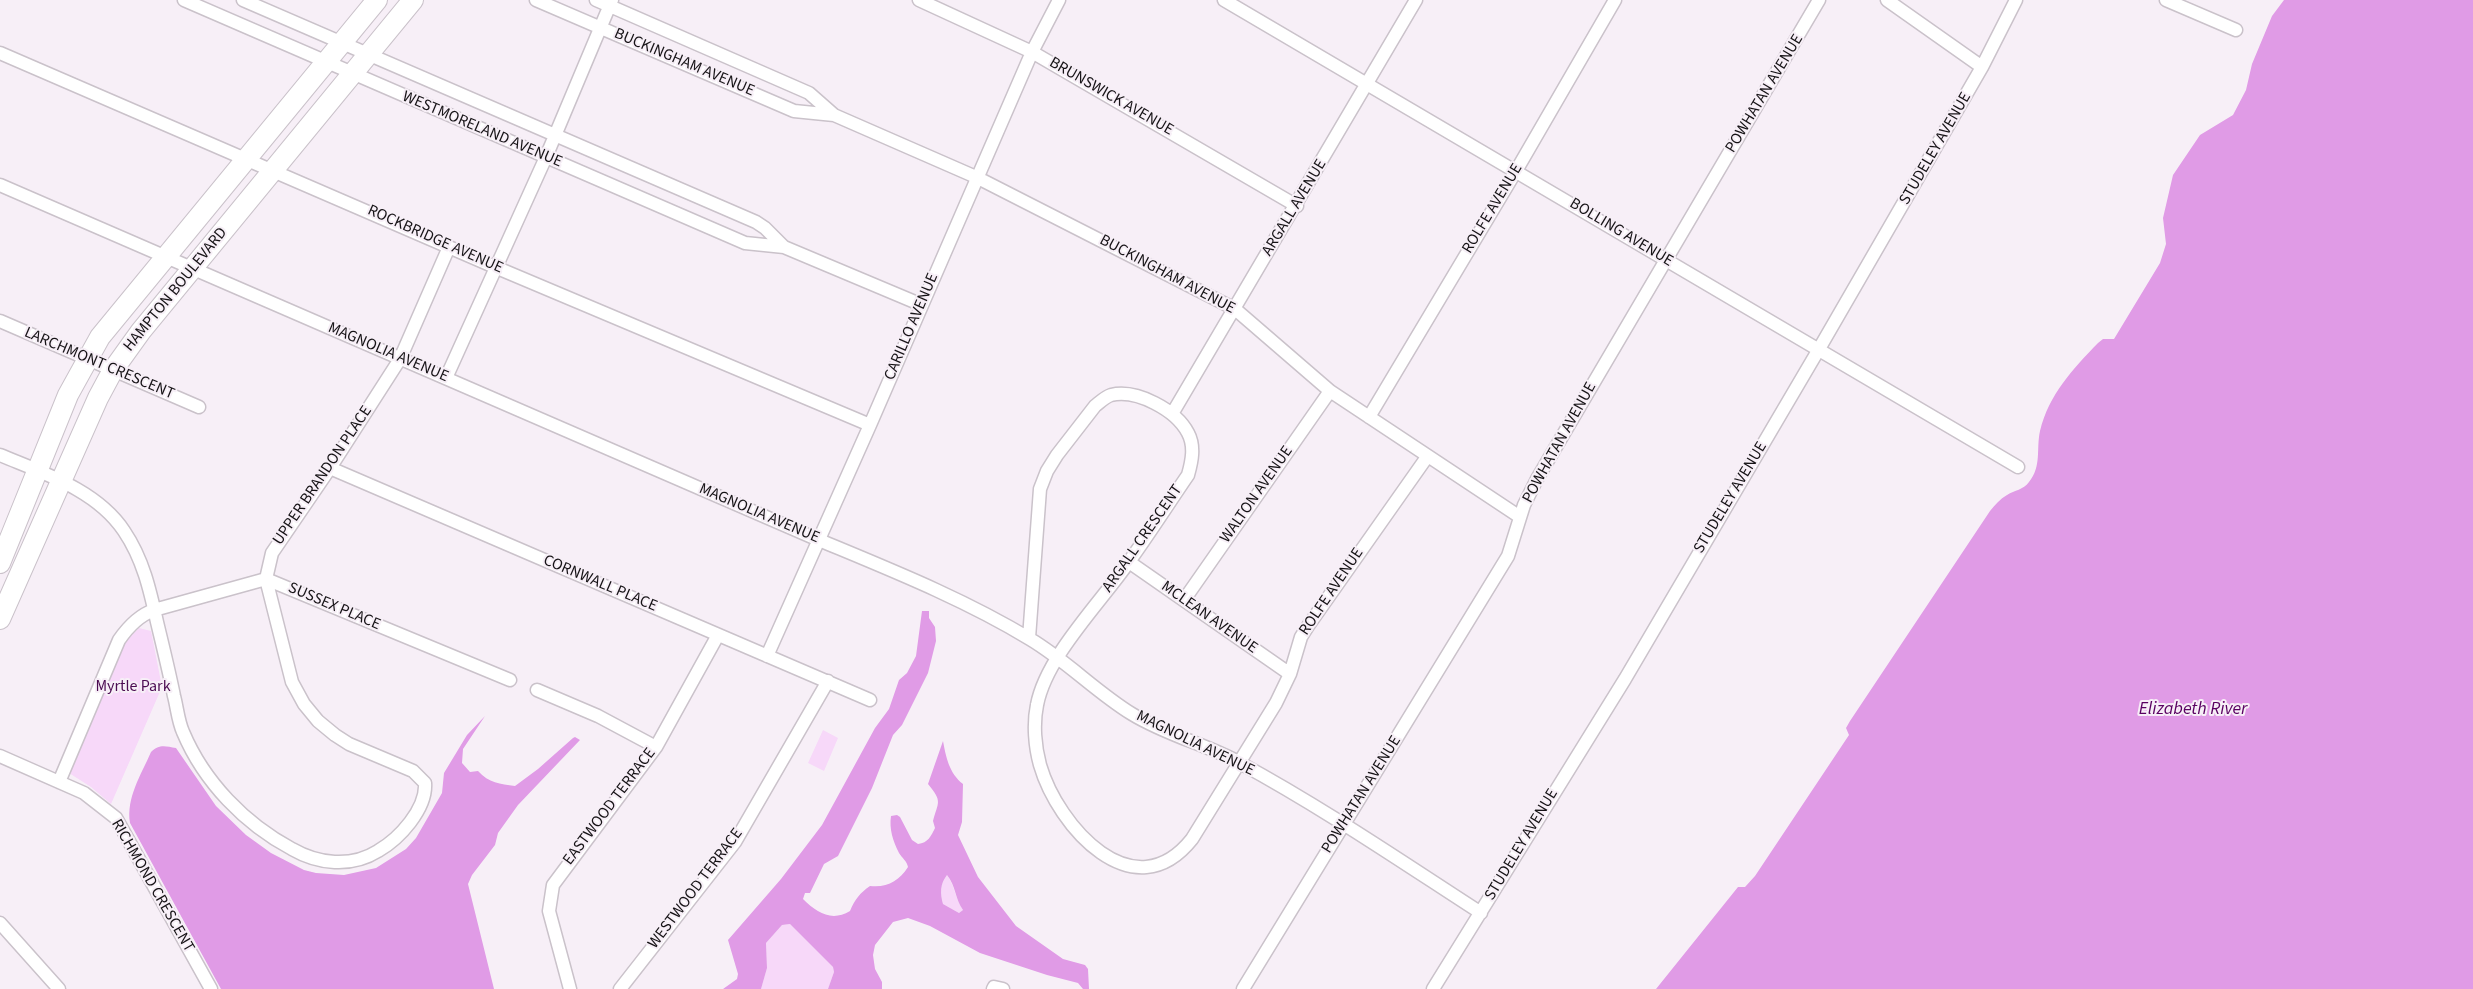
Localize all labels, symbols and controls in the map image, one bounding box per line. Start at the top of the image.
street label: BUCKINGHAM AVENUE [611,25,757,101]
street label: POWHATAN AVENUE [1722,31,1808,157]
street label: BRUNSWICK AVENUE [1045,54,1177,140]
street label: WESTMORELAND AVENUE [399,88,565,172]
street label: STUDELEY AVENUE [1896,89,1976,209]
street label: ARGALL AVENUE [1259,156,1331,260]
street label: ROLFE AVENUE [1459,161,1527,257]
street label: BOLLING AVENUE [1566,195,1676,271]
street label: ROCKBRIDGE AVENUE [364,201,506,279]
street label: HAMPTON BOULEVARD [120,224,232,356]
street label: BUCKINGHAM AVENUE [1096,231,1238,319]
street label: CARILLO AVENUE [881,271,943,383]
street label: MAGNOLIA AVENUE [325,319,451,387]
street label: LARCHMONT CRESCENT [21,324,177,404]
street label: POWHATAN AVENUE [1519,379,1601,507]
street label: UPPER BRANDON PLACE [269,403,377,549]
street label: STUDELEY AVENUE [1690,439,1772,557]
street label: WALTON AVENUE [1217,443,1297,547]
street label: MAGNOLIA AVENUE [696,480,822,548]
street label: ARGALL CRESCENT [1099,482,1187,596]
street label: ROLFE AVENUE [1296,545,1368,639]
street label: CORNWALL PLACE [540,551,660,617]
street label: MCLEAN AVENUE [1157,578,1261,658]
street label: SUSSEX PLACE [285,579,383,635]
park label: Myrtle Park [95,677,171,697]
water label: Elizabeth River [2139,699,2247,721]
street label: MAGNOLIA AVENUE [1133,707,1257,781]
street label: POWHATAN AVENUE [1318,733,1406,857]
street label: EASTWOOD TERRACE [560,745,660,869]
street label: STUDELEY AVENUE [1481,786,1563,904]
street label: RICHMOND CRESCENT [106,816,198,956]
street label: WESTWOOD TERRACE [644,825,748,953]

